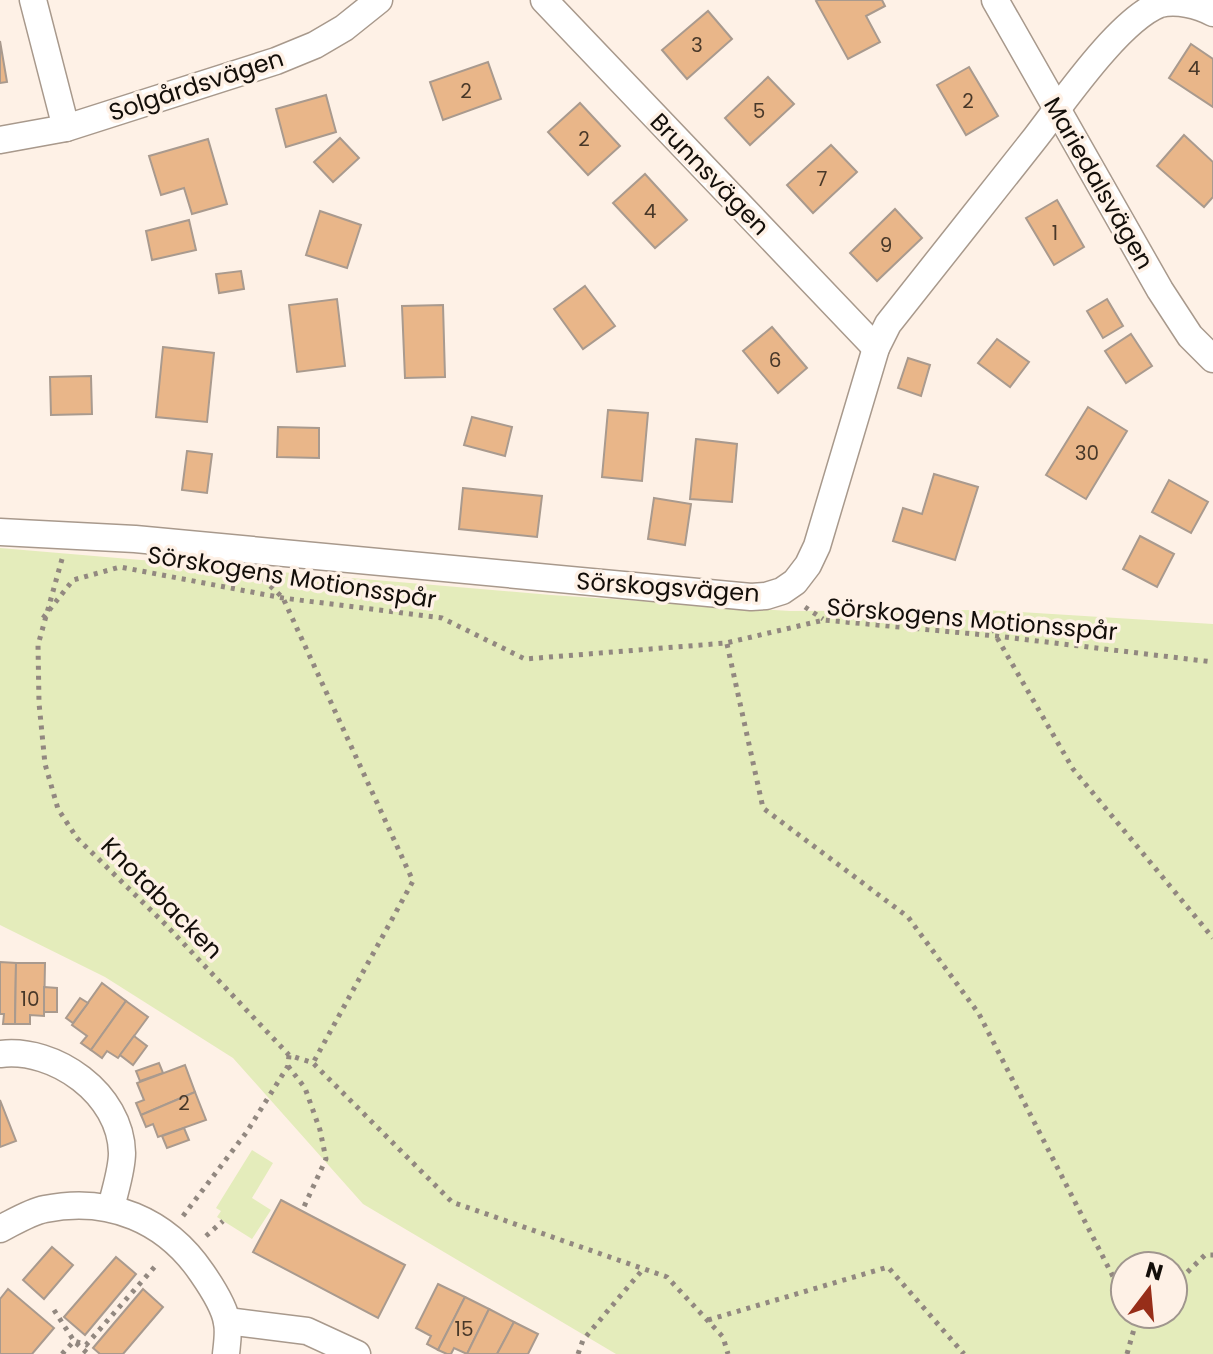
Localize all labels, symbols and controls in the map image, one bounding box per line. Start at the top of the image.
house number: 3 [691,31,703,59]
street label: Solgårdsvägen [105,41,287,129]
house number: 4 [1188,54,1200,82]
house number: 2 [460,77,472,105]
house number: 2 [962,87,974,115]
street label: Mariedalsvägen [1036,91,1162,275]
house number: 5 [753,97,765,125]
street label: Brunnsvägen [643,106,777,242]
house number: 2 [578,125,590,153]
house number: 7 [817,165,828,193]
house number: 4 [644,197,656,225]
house number: 1 [1052,219,1058,247]
house number: 9 [880,231,892,259]
house number: 6 [769,346,781,374]
house number: 30 [1075,439,1099,467]
street label: Sörskogens Motionsspår [145,538,439,616]
street label: Sörskogsvägen [575,564,761,610]
street label: Sörskogens Motionsspår [825,590,1119,648]
street label: Knotabacken [94,830,230,966]
house number: 10 [21,985,39,1013]
house number: 2 [178,1089,190,1117]
north arrow [1109,1250,1189,1330]
text: N [1142,1254,1167,1288]
house number: 15 [455,1315,473,1343]

